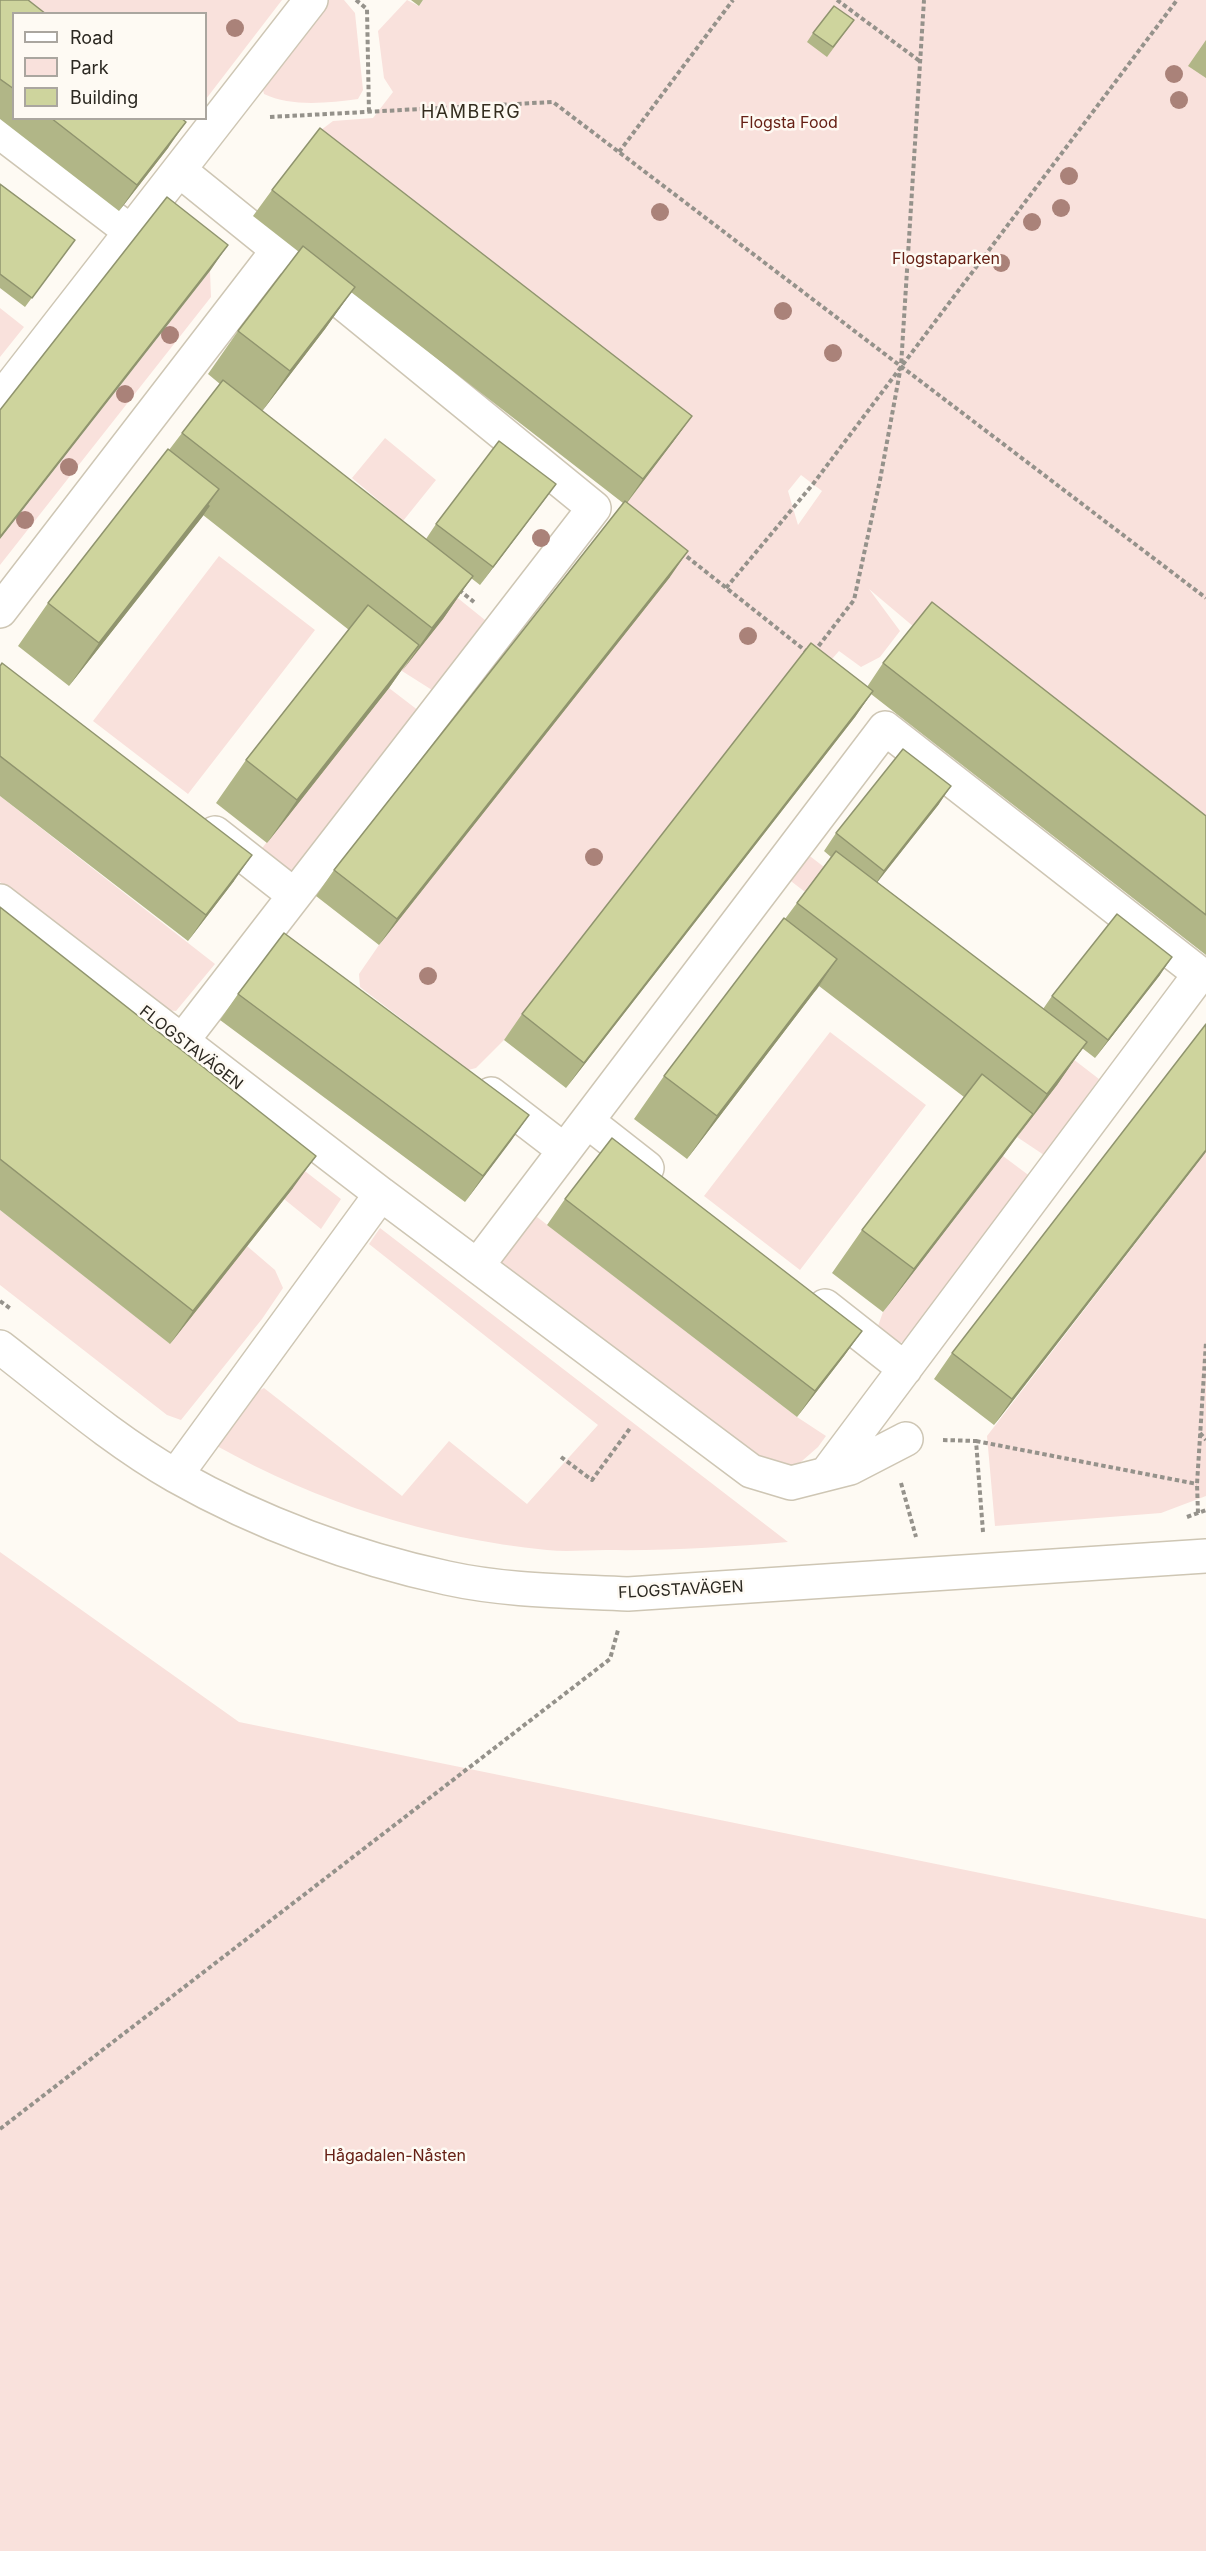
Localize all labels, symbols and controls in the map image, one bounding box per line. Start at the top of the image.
legend [12,12,207,120]
text: Road [70,27,113,48]
text: Park [70,57,109,78]
text: Building [70,87,138,108]
district label: HAMBERG [421,102,521,124]
park label: Flogsta Food [740,113,838,133]
park label: Flogstaparken [892,249,1000,269]
street label: FLOGSTAVÄGEN [136,1002,246,1094]
street label: FLOGSTAVÄGEN [618,1577,744,1603]
park label: Hågadalen-Nåsten [324,2146,466,2166]

